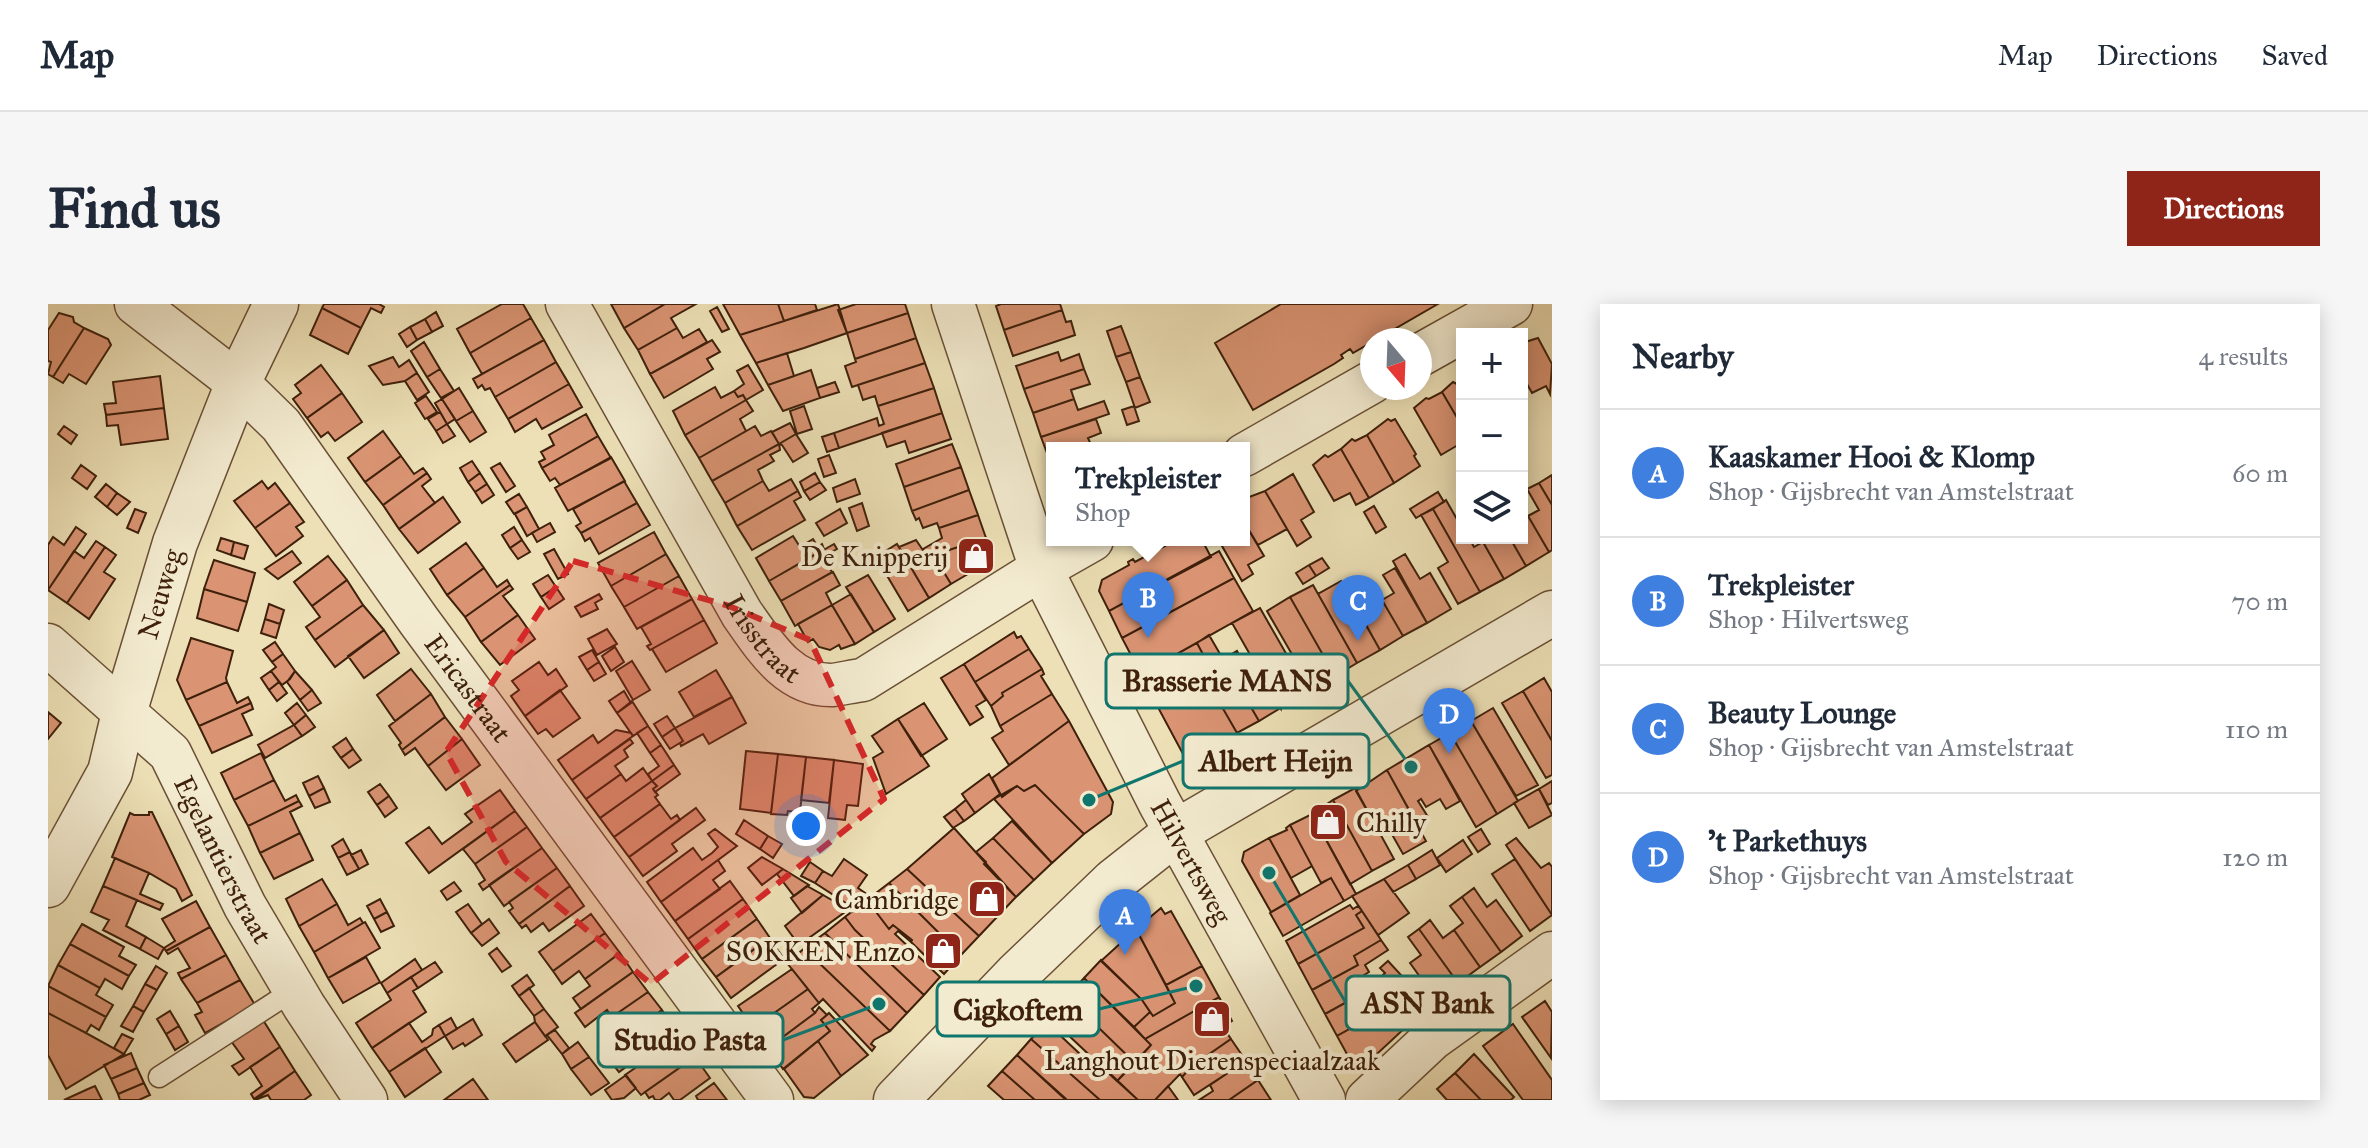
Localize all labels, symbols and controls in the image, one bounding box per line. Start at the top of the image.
text: Map [40,32,114,78]
text: Map [1998,38,2053,73]
text: Directions [2097,38,2218,73]
text: Saved [2262,38,2328,73]
button: Directions [2127,171,2320,246]
text: Find us [48,174,221,242]
north arrow [1360,328,1432,400]
map controls [1456,328,1528,544]
button: + [1456,328,1528,400]
text: Nearby [1632,336,1734,377]
text: 4 results [2199,340,2288,372]
button: − [1456,400,1528,472]
text: Kaaskamer Hooi & Klomp [1708,439,2035,475]
popup [1046,442,1250,546]
text: A [1649,457,1667,489]
text: 60 m [2232,457,2288,489]
text: Trekpleister [1075,460,1221,496]
button: layers [1456,472,1528,544]
text: Shop · Gijsbrecht van Amstelstraat [1708,475,2074,507]
text: Shop [1075,496,1131,528]
shop icon: De Knipperij [955,535,997,577]
place label: De Knipperij [801,539,948,574]
street label: Neuweg [130,543,190,643]
text: Trekpleister [1708,567,1854,603]
pin: B [1122,572,1174,638]
pin: C [1332,575,1384,641]
text: B [1649,585,1667,617]
text: 70 m [2232,585,2288,617]
street label: Irisstraat [717,588,807,691]
text: Shop · Hilvertsweg [1708,603,1908,635]
street label: Ericastraat [417,627,520,749]
callout: Brasserie MANS [1106,654,1348,708]
text: Brasserie MANS [1122,663,1332,699]
pin: D [1423,688,1475,754]
text: Beauty Lounge [1708,695,1896,731]
text: C [1649,713,1667,745]
text: 110 m [2225,713,2288,745]
text: Shop · Gijsbrecht van Amstelstraat [1708,731,2074,763]
callout: Albert Heijn [1183,734,1369,788]
text: Albert Heijn [1197,743,1354,779]
street label: Egelantierstraat [166,770,281,950]
street label: Hilvertsweg [1143,793,1241,931]
shop icon: Chilly [1307,801,1349,843]
place label: Chilly [1356,805,1427,840]
your location [786,806,826,846]
text: 't Parkethuys [1708,823,1867,859]
text: D [1648,841,1668,873]
text: 120 m [2222,841,2288,873]
text: Shop · Gijsbrecht van Amstelstraat [1708,859,2074,891]
shop icon: Cambridge [966,878,1008,920]
place label: Cambridge [834,882,959,917]
pin: A [1099,889,1151,955]
shop icon: SOKKEN Enzo [922,930,964,972]
place label: SOKKEN Enzo [726,934,915,969]
callout: ASN Bank [1346,976,1510,1030]
callout: Cigkoftem [937,982,1099,1036]
text: ASN Bank [1360,985,1495,1021]
text: Cigkoftem [953,992,1084,1028]
shop icon: Langhout Dierenspeciaalzaak [1191,998,1233,1040]
callout: Studio Pasta [598,1013,783,1067]
text: Studio Pasta [614,1022,768,1058]
place label: Langhout Dierenspeciaalzaak [1044,1043,1380,1078]

